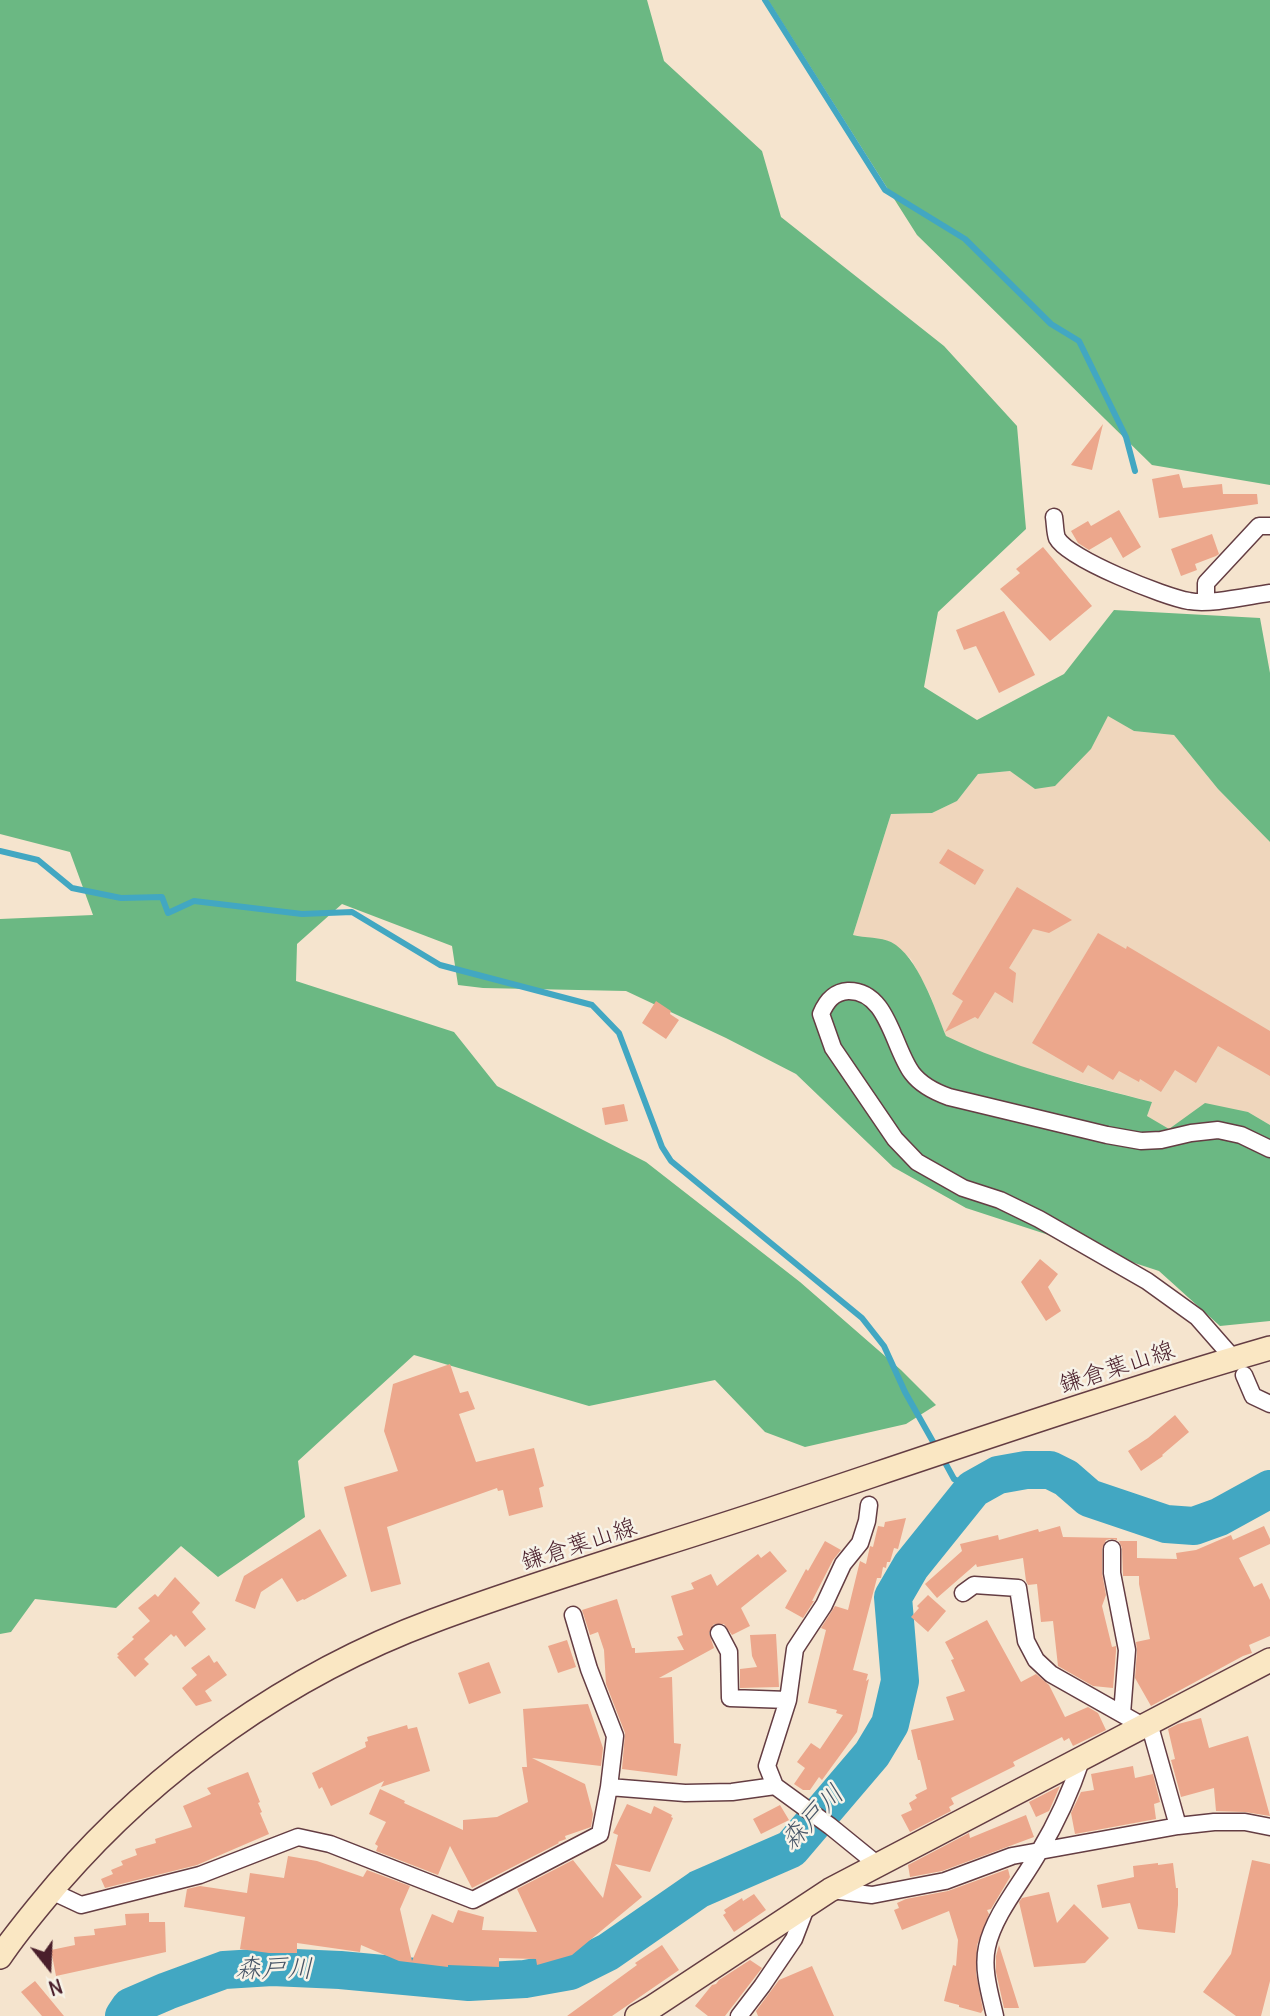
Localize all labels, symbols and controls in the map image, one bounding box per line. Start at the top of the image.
street label: 鎌倉葉山線 [1055,1336,1179,1400]
street label: 鎌倉葉山線 [517,1513,641,1577]
water label: 森戸川 [775,1779,851,1857]
north arrow [14,1932,84,2002]
water label: 森戸川 [235,1954,313,1986]
text: N [46,1974,65,2000]

